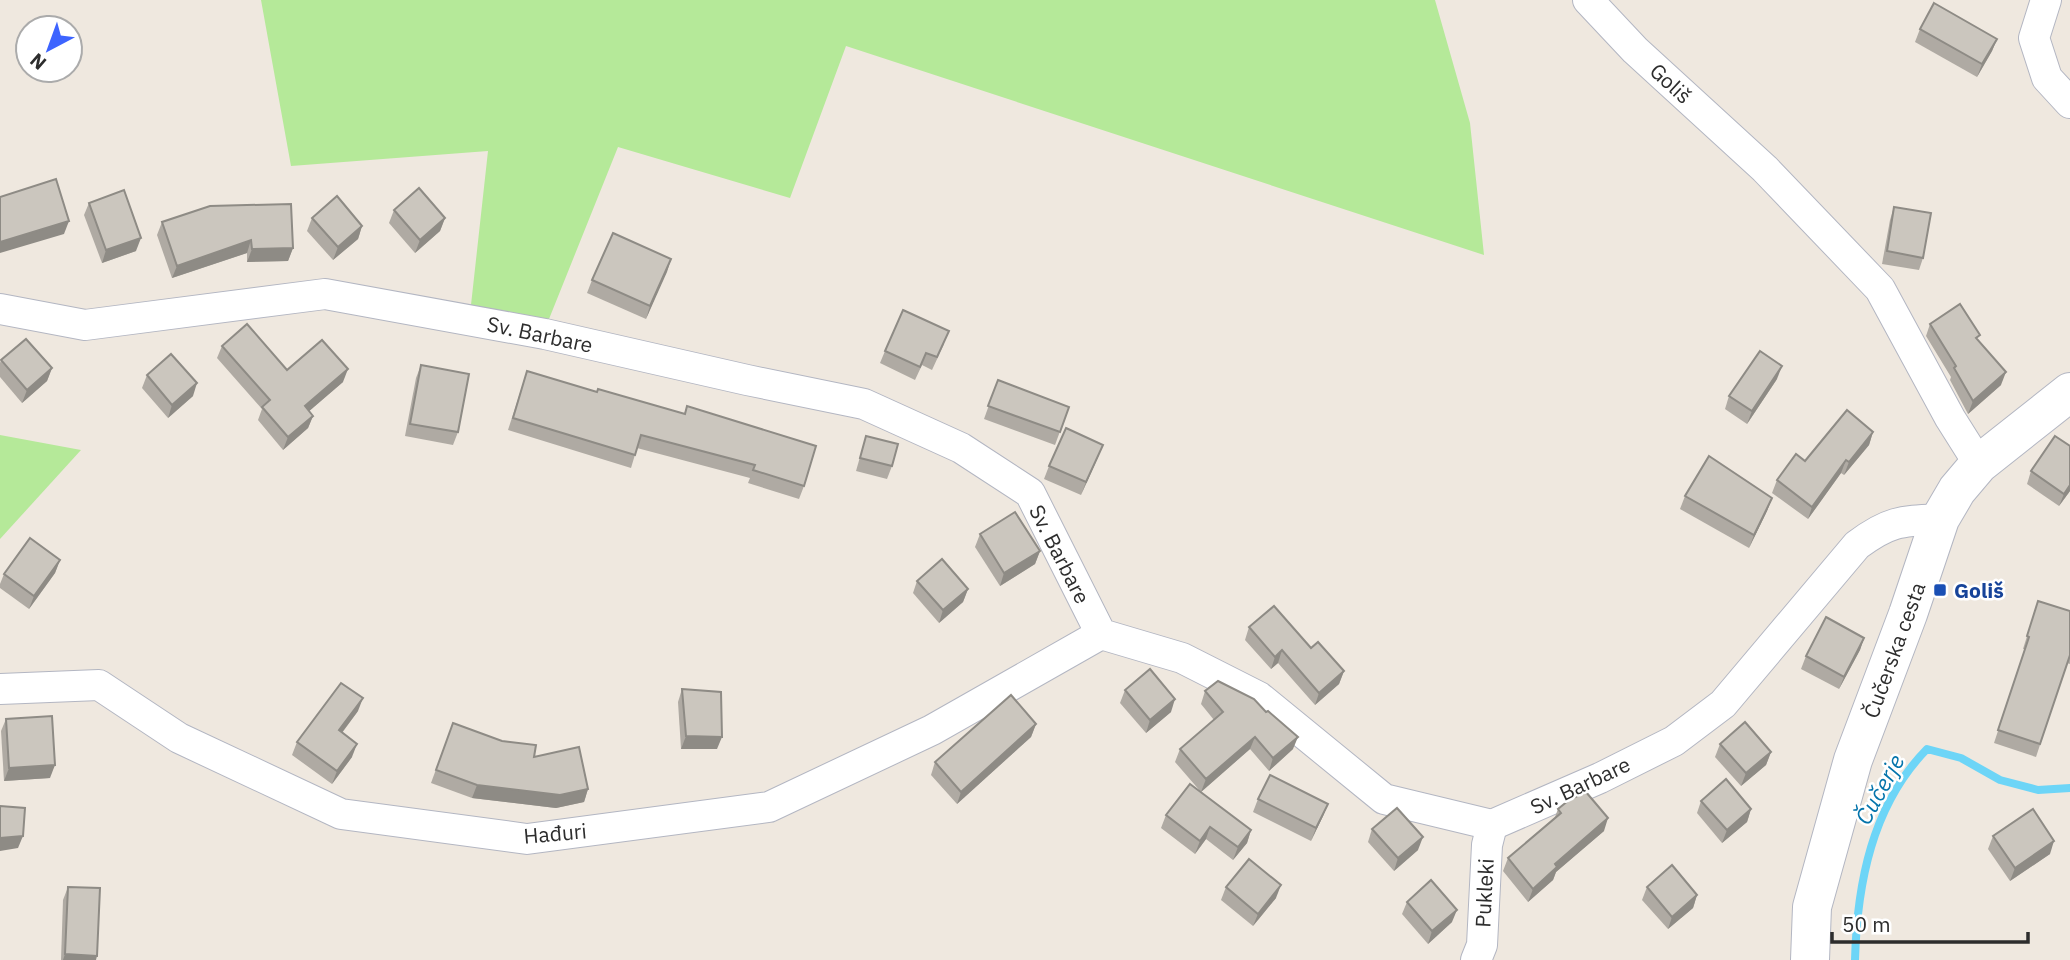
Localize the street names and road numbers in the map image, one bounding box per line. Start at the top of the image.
street label: Goliš [1644,57,1698,109]
street label: Sv. Barbare [485,309,595,359]
street label: Sv. Barbare [1023,500,1097,608]
street label: Čučerska cesta [1856,578,1932,722]
street label: Sv. Barbare [1525,750,1635,820]
street label: Hađuri [522,816,588,850]
street label: Pukleki [1468,858,1500,928]

